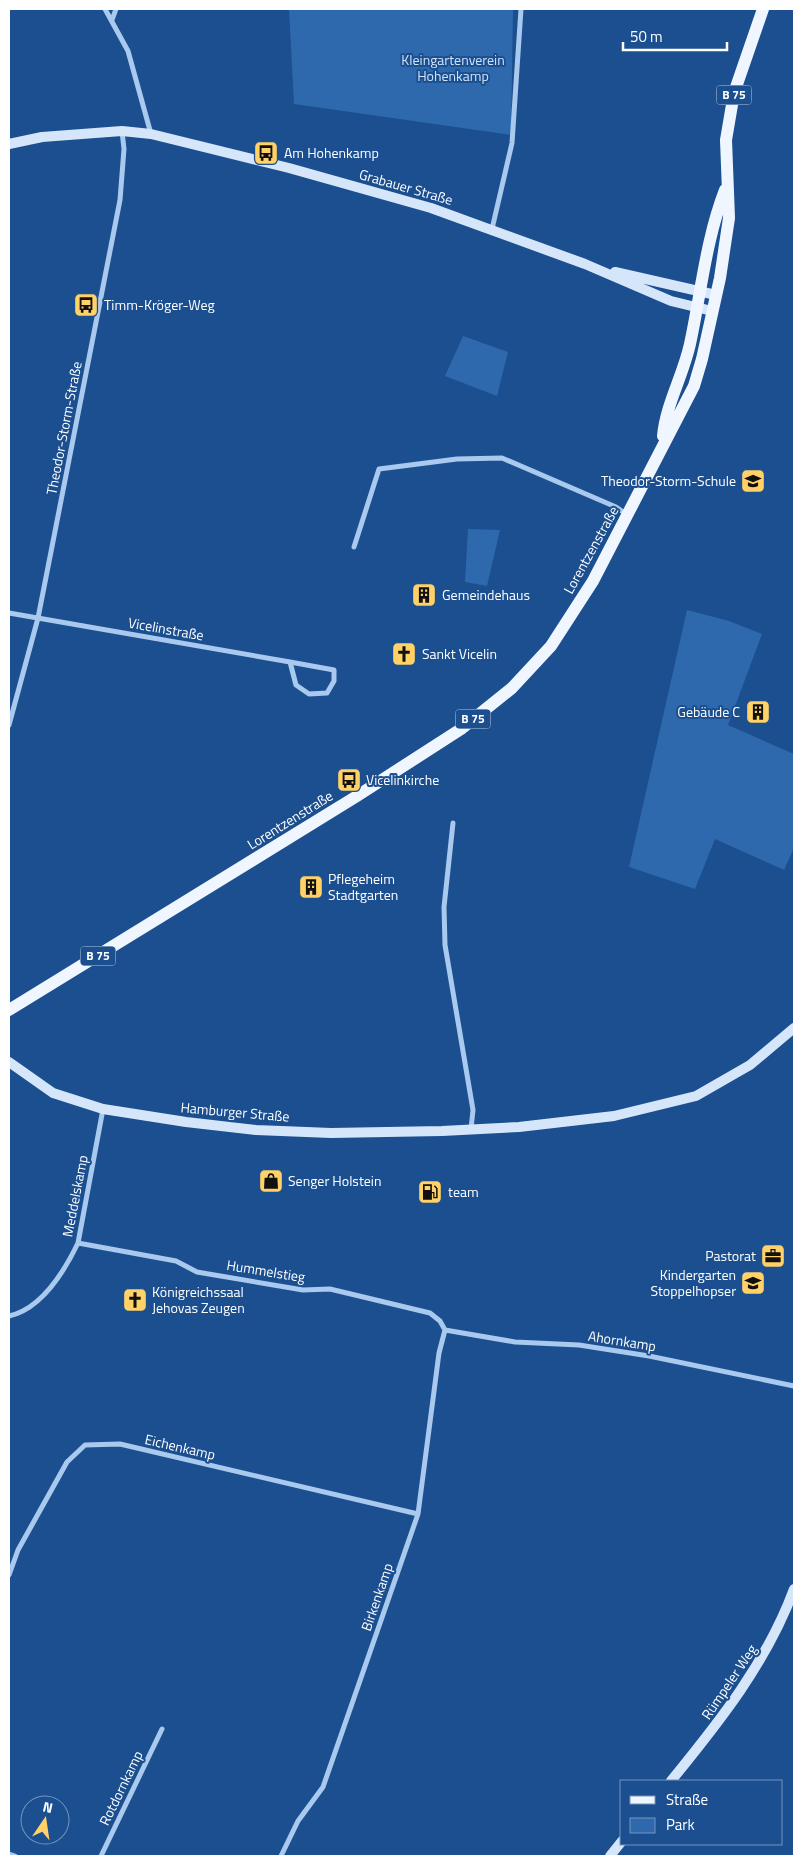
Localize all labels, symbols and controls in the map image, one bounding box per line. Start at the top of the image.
scale bar [623,20,727,52]
text: 50 m [630,25,663,48]
park label: Kleingartenverein Hohenkamp [401,49,505,86]
road number: B 75 [716,86,752,104]
bus stop icon: Am Hohenkamp [253,140,279,166]
place label: Am Hohenkamp [284,142,379,163]
street label: Grabauer Straße [357,163,455,210]
bus stop icon: Timm-Kröger-Weg [73,292,99,318]
place label: Timm-Kröger-Weg [104,294,215,315]
street label: Theodor-Storm-Straße [40,359,87,496]
school or university icon: Theodor-Storm-Schule [740,468,766,494]
place label: Theodor-Storm-Schule [601,470,736,491]
street label: Lorentzenstraße [558,502,623,597]
building icon: Gemeindehaus [411,582,437,608]
place label: Gemeindehaus [442,584,530,605]
street label: Vicelinstraße [127,612,206,645]
church icon: Sankt Vicelin [391,641,417,667]
place label: Sankt Vicelin [422,643,497,664]
building icon: Gebäude C [745,699,771,725]
place label: Gebäude C [677,701,740,722]
road number: B 75 [456,710,490,729]
bus stop icon: Vicelinkirche [336,767,362,793]
place label: Vicelinkirche [366,769,439,790]
street label: Lorentzenstraße [243,785,337,854]
place label: Pflegeheim Stadtgarten [328,868,398,905]
building icon: Pflegeheim Stadtgarten [298,874,324,900]
road number: B 75 [80,946,116,966]
street label: Hamburger Straße [180,1096,290,1127]
street label: Meddelskamp [56,1153,93,1239]
shop icon: Senger Holstein [258,1168,284,1194]
place label: Senger Holstein [288,1170,381,1191]
fuel station icon: team [417,1179,443,1205]
place label: team [448,1181,479,1202]
office icon: Pastorat [760,1243,786,1269]
place label: Pastorat [705,1245,756,1266]
street label: Hummelstieg [225,1254,307,1287]
place label: Kindergarten Stoppelhopser [650,1264,736,1301]
school or university icon: Kindergarten Stoppelhopser [740,1270,766,1296]
place label: Königreichssaal Jehovas Zeugen [152,1281,245,1318]
church icon: Königreichssaal Jehovas Zeugen [122,1287,148,1313]
street label: Ahornkamp [587,1325,657,1356]
street label: Eichenkamp [143,1428,217,1465]
street label: Birkenkamp [355,1560,398,1634]
street label: Rümpeler Weg [696,1640,762,1724]
street label: Rotdornkamp [93,1747,148,1829]
legend [620,1780,783,1845]
text: Straße [666,1788,708,1811]
north arrow [20,1795,70,1845]
text: N [41,1796,55,1818]
text: Park [666,1813,695,1836]

